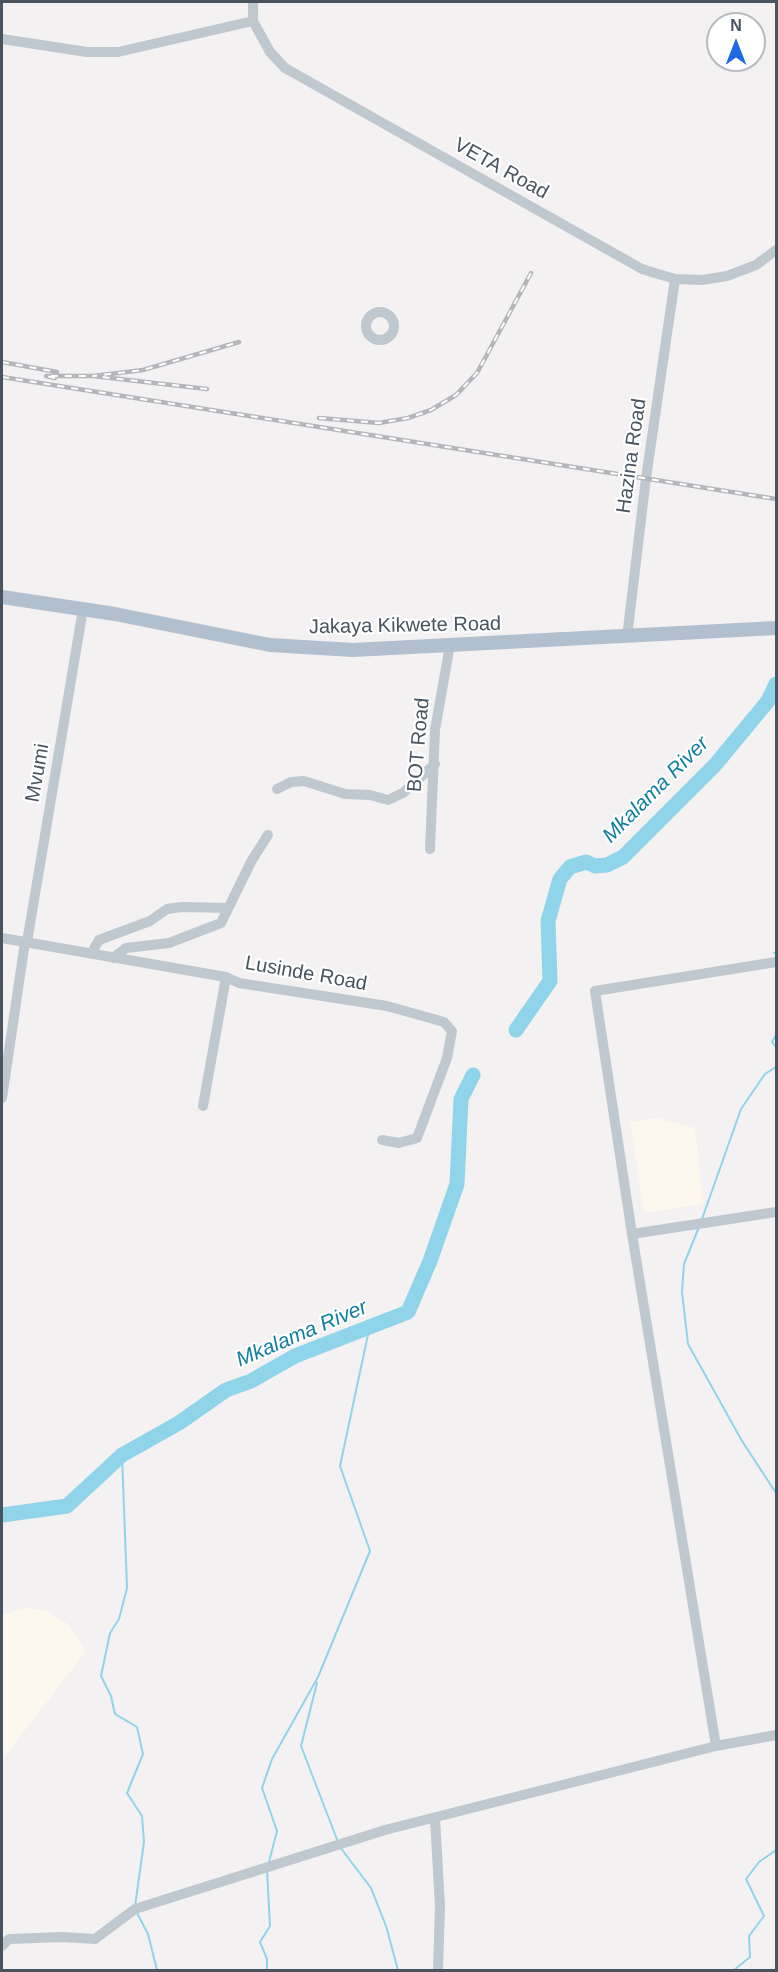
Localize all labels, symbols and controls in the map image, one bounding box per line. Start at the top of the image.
north arrow [706,12,766,72]
text: N [730,17,742,34]
street label: VETA Road [450,133,552,205]
street label: Hazina Road [612,397,652,515]
street label: Jakaya Kikwete Road [309,612,501,640]
street label: BOT Road [403,697,435,793]
water label: Mkalama River [598,732,714,848]
street label: Mvumi [21,742,55,804]
street label: Lusinde Road [243,951,369,997]
water label: Mkalama River [233,1295,371,1373]

